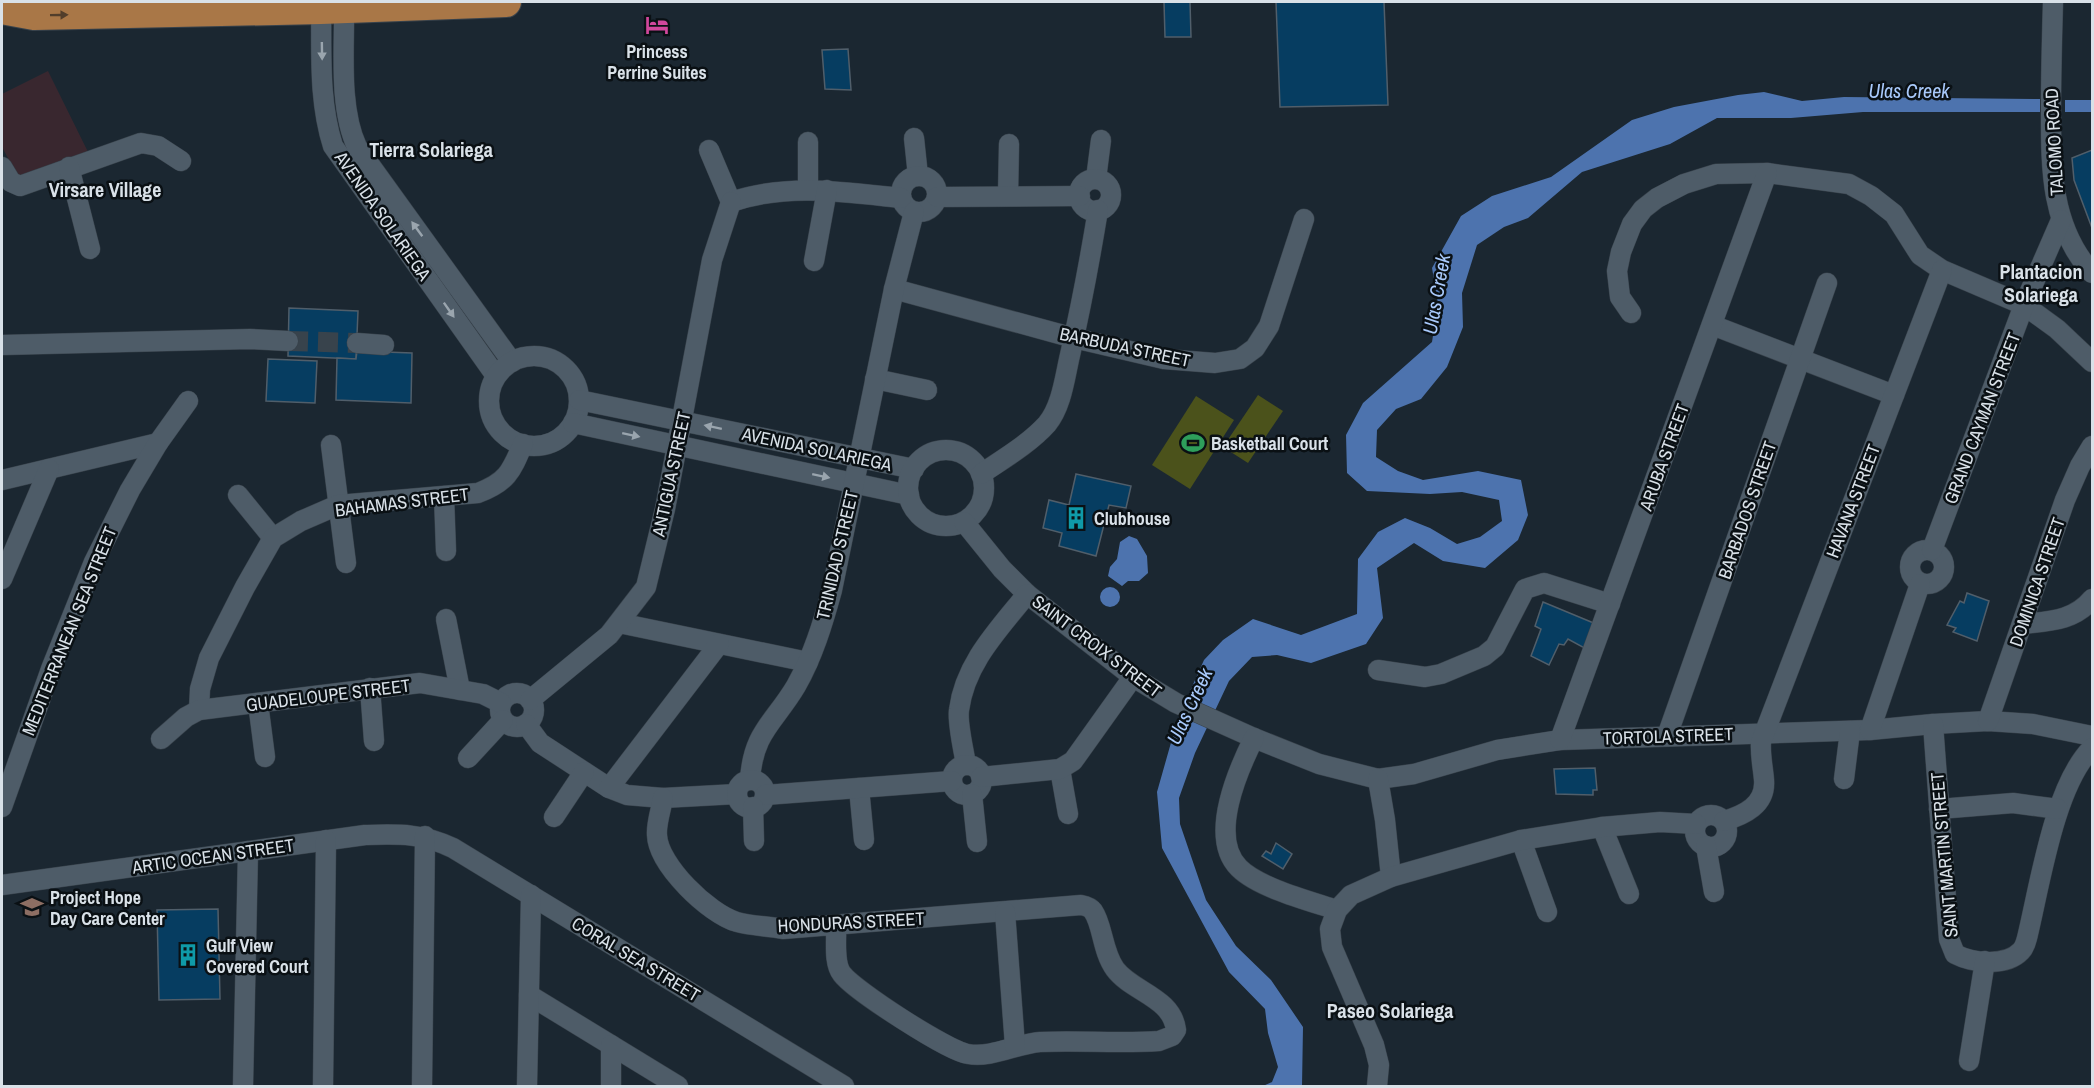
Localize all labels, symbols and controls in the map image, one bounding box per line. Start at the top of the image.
one-way arrow [50,10,69,20]
hotel icon: Princess Perrine Suites [644,12,670,38]
place label: Princess Perrine Suites [607,39,707,85]
one-way arrow [317,42,327,61]
water label: Ulas Creek [1868,77,1950,104]
street label: TALOMO ROAD [2039,87,2069,197]
district label: Tierra Solariega [369,136,493,163]
street label: AVENIDA SOLARIEGA [328,146,437,286]
district label: Virsare Village [49,176,161,203]
one-way arrow [411,221,423,236]
water label: Ulas Creek [1416,251,1456,336]
district label: Plantacion Solariega [2000,258,2082,308]
one-way arrow [443,302,455,318]
street label: BARBUDA STREET [1057,321,1193,373]
street label: GRAND CAYMAN STREET [1938,329,2026,507]
street label: ARUBA STREET [1633,400,1695,515]
street label: ANTIGUA STREET [645,409,696,540]
street label: AVENIDA SOLARIEGA [739,421,894,477]
one-way arrow [703,422,722,431]
sports icon: Basketball Court [1180,430,1206,456]
one-way arrow [621,431,640,440]
place label: Basketball Court [1211,431,1328,456]
street label: BARBADOS STREET [1712,438,1782,582]
street label: HAVANA STREET [1820,440,1886,562]
one-way arrow [812,472,831,481]
street label: BAHAMAS STREET [334,481,470,523]
street label: TRINIDAD STREET [810,488,864,622]
building icon: Clubhouse [1063,505,1089,531]
place label: Clubhouse [1094,506,1170,531]
street label: DOMINICA STREET [2003,514,2071,650]
street label: MEDITERRANEAN SEA STREET [16,523,122,739]
street label: SAINT CROIX STREET [1027,589,1167,703]
water label: Ulas Creek [1160,663,1219,748]
street label: GUADELOUPE STREET [245,673,411,717]
street label: TORTOLA STREET [1602,721,1734,751]
street label: SAINT MARTIN STREET [1924,771,1964,939]
street label: ARTIC OCEAN STREET [130,832,295,880]
place label: Project Hope Day Care Center [50,885,165,931]
school or university icon: Project Hope Day Care Center [19,894,45,920]
street label: HONDURAS STREET [777,906,925,938]
street label: CORAL SEA STREET [567,911,705,1007]
place label: Gulf View Covered Court [206,933,309,979]
building icon: Gulf View Covered Court [175,942,201,968]
district label: Paseo Solariega [1327,997,1453,1024]

